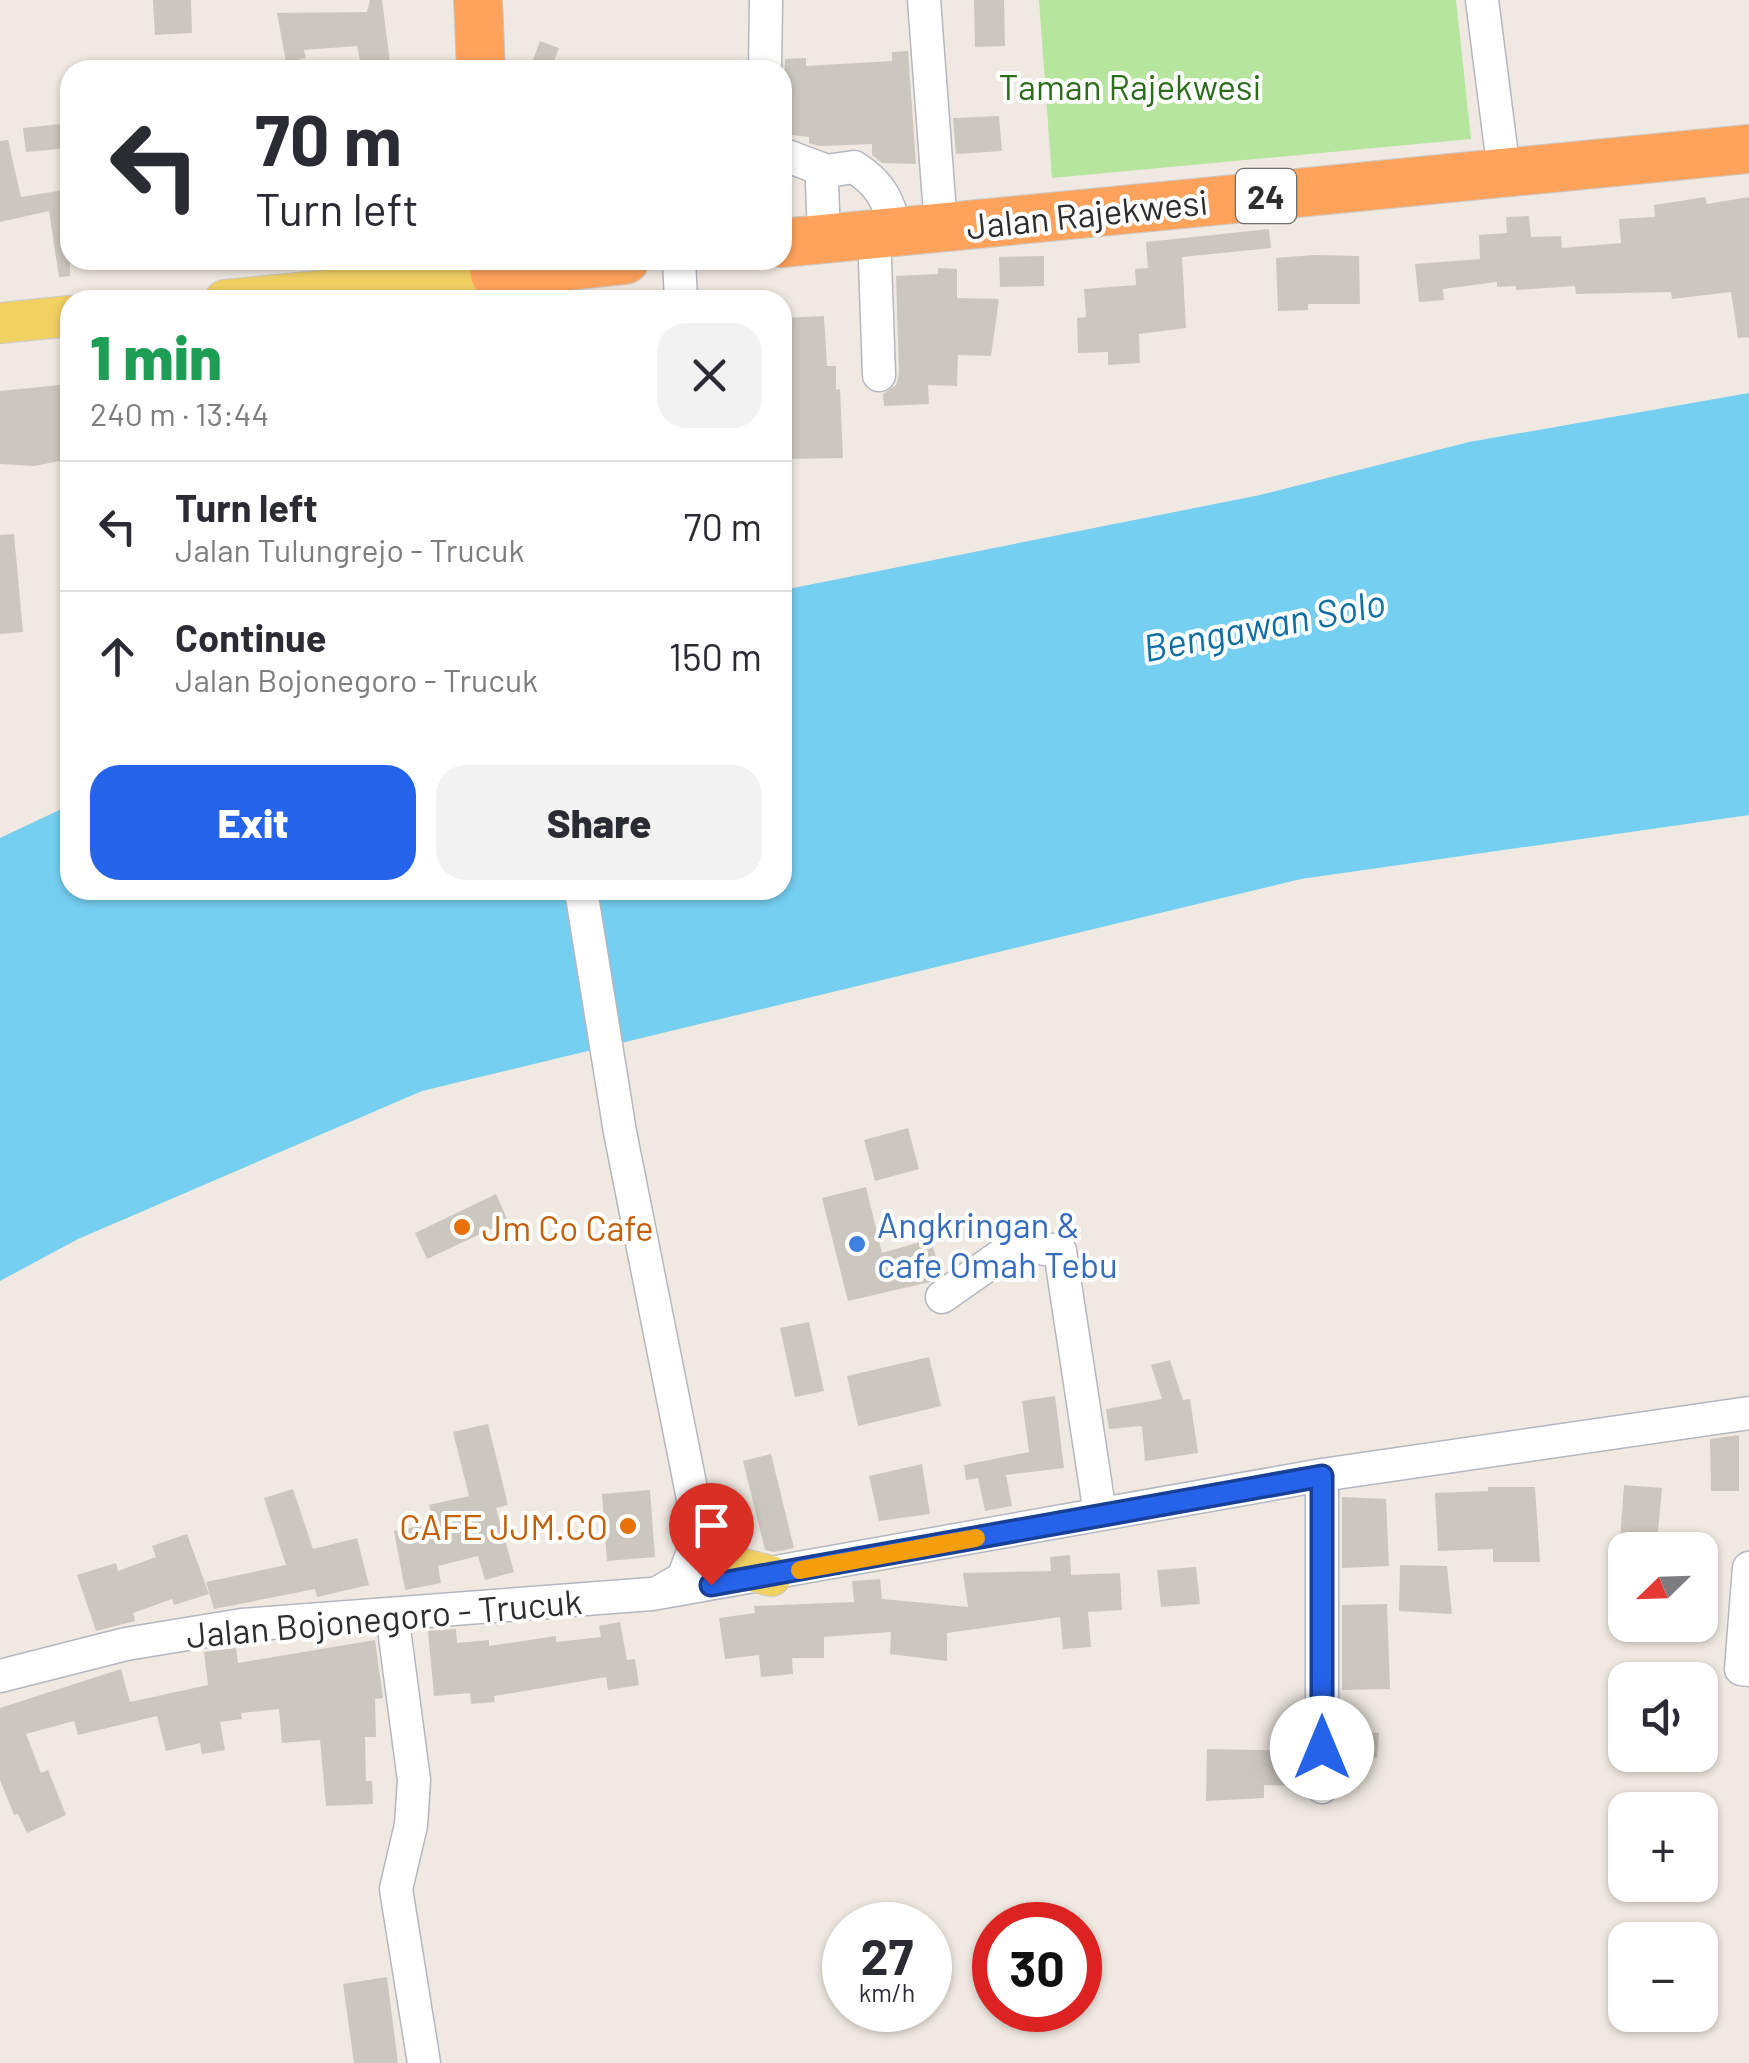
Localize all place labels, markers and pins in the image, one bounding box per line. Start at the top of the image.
place label: Angkringan & cafe Omah Tebu [877,1203,1118,1285]
place label: Jm Co Cafe [482,1206,654,1248]
marker: Jm Co Cafe [451,1216,473,1238]
marker: Angkringan & cafe Omah Tebu [846,1233,868,1255]
pin [669,1483,754,1586]
place label: CAFE JJM.CO [399,1505,608,1547]
marker: CAFE JJM.CO [617,1515,639,1537]

